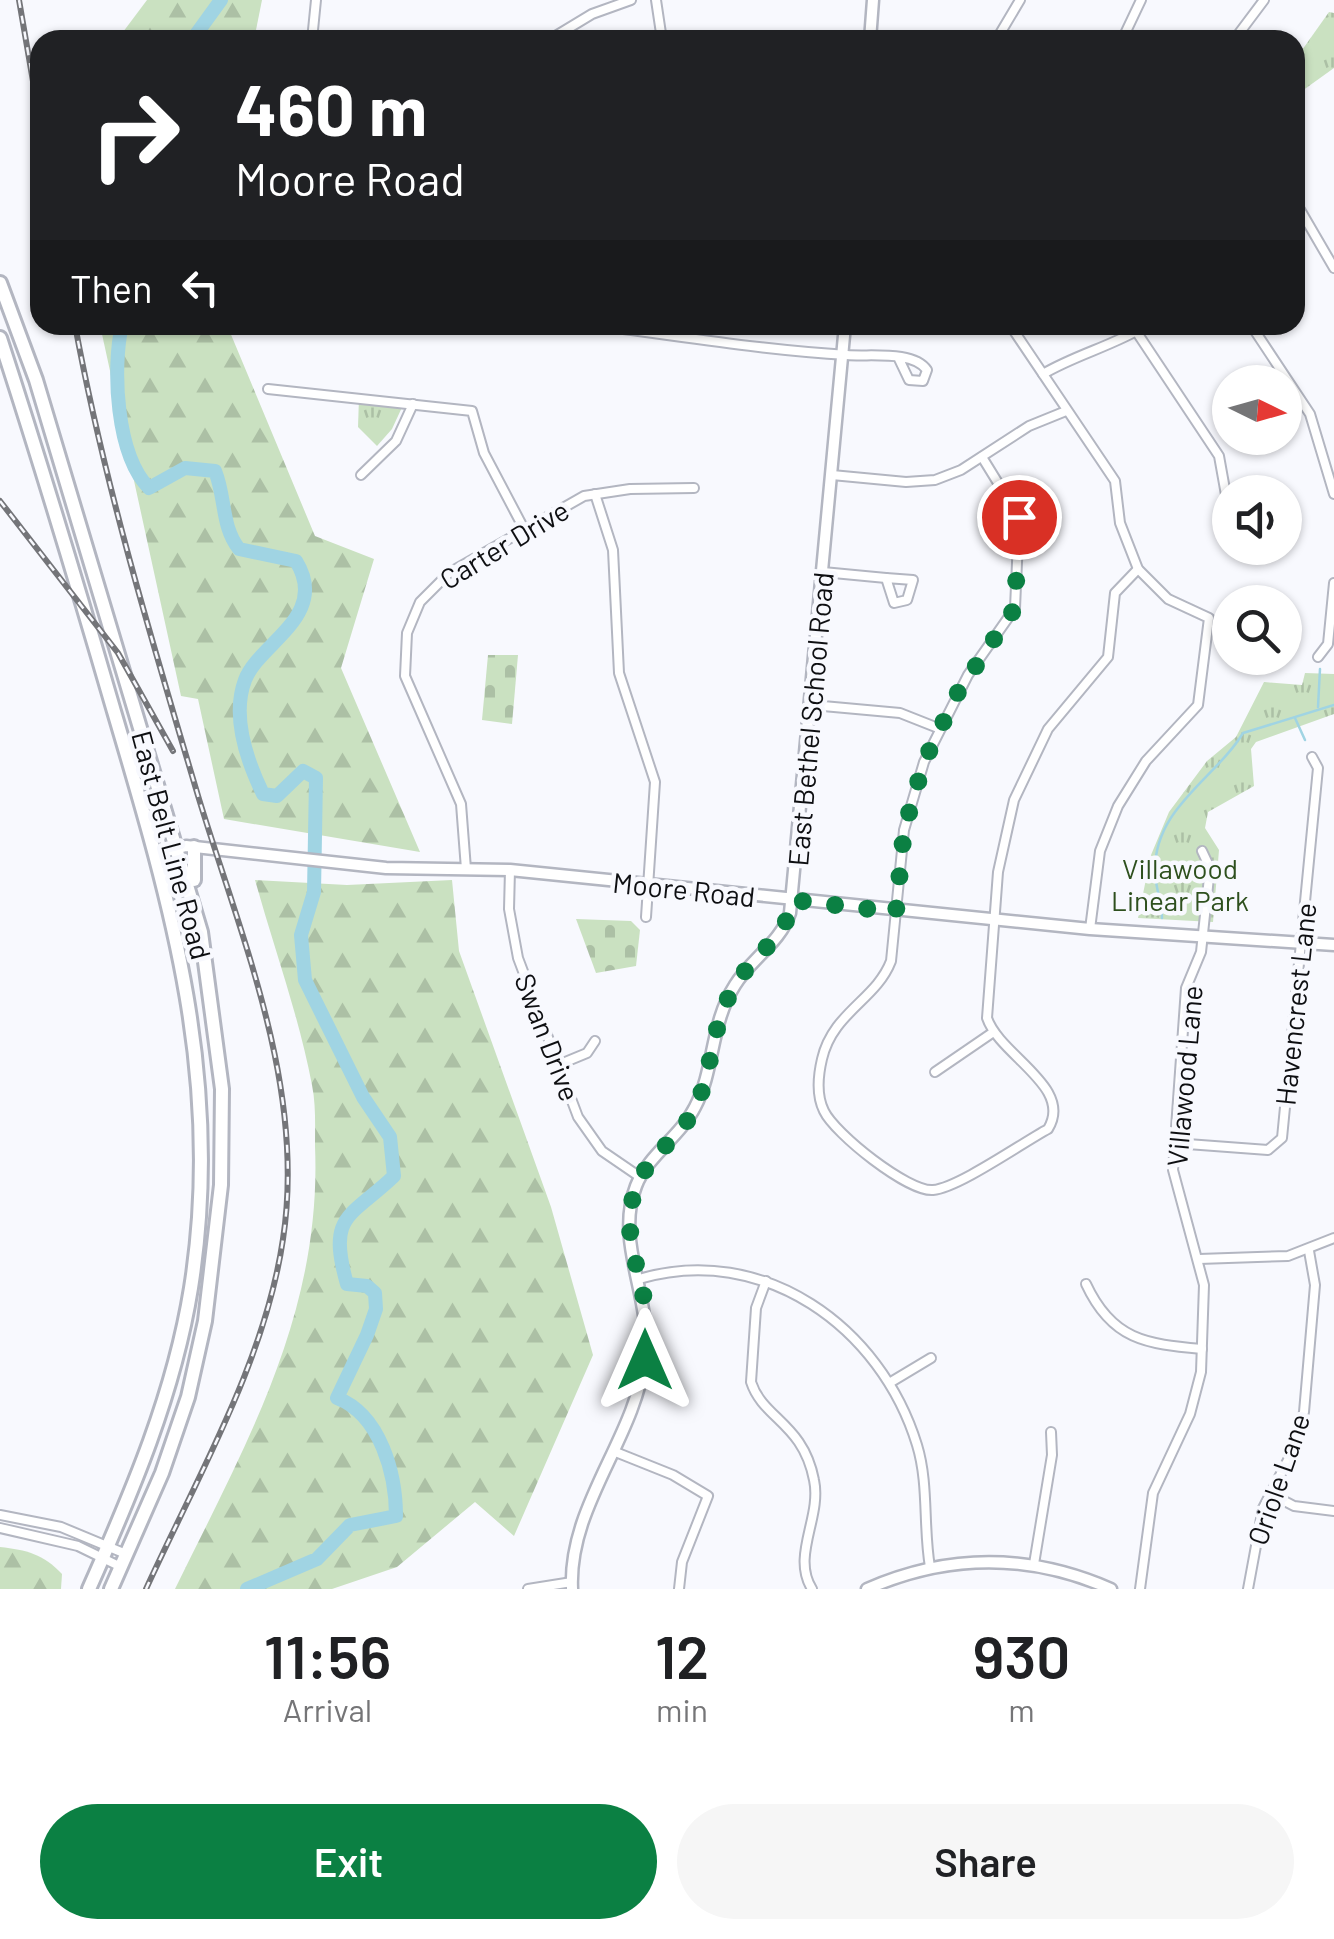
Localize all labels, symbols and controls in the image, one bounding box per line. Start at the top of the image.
text: 460 m [235,66,427,150]
icon: right [70,70,200,200]
text: Moore Road [235,151,465,205]
icon: left [173,260,228,315]
text: Then [70,265,153,311]
north arrow [1212,365,1302,455]
map controls [1212,365,1302,675]
pin [977,475,1062,560]
button: sound [1212,475,1302,565]
icon: arrive [992,490,1047,545]
street label: Carter Drive [433,492,575,596]
street label: East Bethel School Road [780,571,840,867]
button: search [1212,585,1302,675]
street label: East Belt Line Road [125,727,219,963]
park label: Villawood Linear Park [1111,851,1249,917]
street label: Moore Road [611,865,757,913]
street label: Havencrest Lane [1267,901,1323,1107]
street label: Swan Drive [508,969,588,1105]
street label: Villawood Lane [1159,984,1209,1168]
position arrow [593,1308,697,1412]
street label: Oriole Lane [1240,1409,1316,1549]
text: 11:56 [264,1619,391,1691]
text: 12 [655,1619,709,1691]
text: 930 [973,1619,1070,1691]
text: Arrival [283,1690,372,1728]
text: min [656,1690,708,1728]
text: m [1008,1690,1035,1728]
button: Exit [40,1804,657,1919]
button: Share [677,1804,1294,1919]

